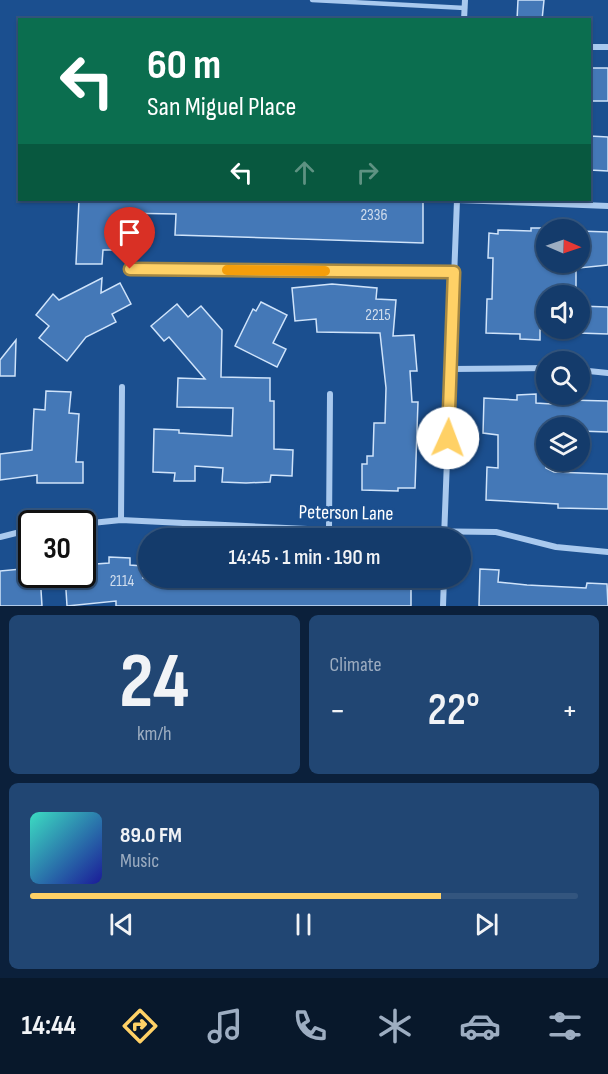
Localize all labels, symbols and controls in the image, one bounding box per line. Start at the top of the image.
text: 60 m [147,40,221,91]
icon: left [48,42,126,120]
text: San Miguel Place [147,91,296,123]
icon: left [225,156,258,189]
icon: ahead [288,156,321,189]
icon: right [351,156,384,189]
house number: 2336 [360,206,388,225]
pin [104,207,155,269]
icon: arrive [113,216,146,249]
north arrow [536,219,590,273]
map controls [536,219,590,471]
button: sound [536,285,590,339]
house number: 2215 [365,306,391,325]
button: search [536,351,590,405]
position arrow [416,406,480,470]
button: layers [536,417,590,471]
street label: Peterson Lane [298,500,394,526]
speed limit sign: 30 [18,510,96,588]
text: 14:45 · 1 min · 190 m [229,544,380,571]
house number: 2114 [110,572,135,591]
text: 24 [119,636,189,729]
text: Climate [330,653,382,677]
text: 22° [428,683,480,738]
text: − [330,691,346,731]
text: + [562,691,578,731]
text: km/h [137,722,172,746]
text: 89.0 FM [120,822,182,849]
text: Music [120,849,159,873]
icon: previous [105,908,138,941]
icon: pause [287,908,320,941]
icon: next [470,908,503,941]
icon: directions [119,1005,161,1047]
icon: music [204,1005,246,1047]
icon: phone [289,1005,331,1047]
icon: climate [374,1005,416,1047]
icon: car [459,1005,501,1047]
icon: filters [544,1005,586,1047]
text: 14:44 [22,1010,76,1042]

